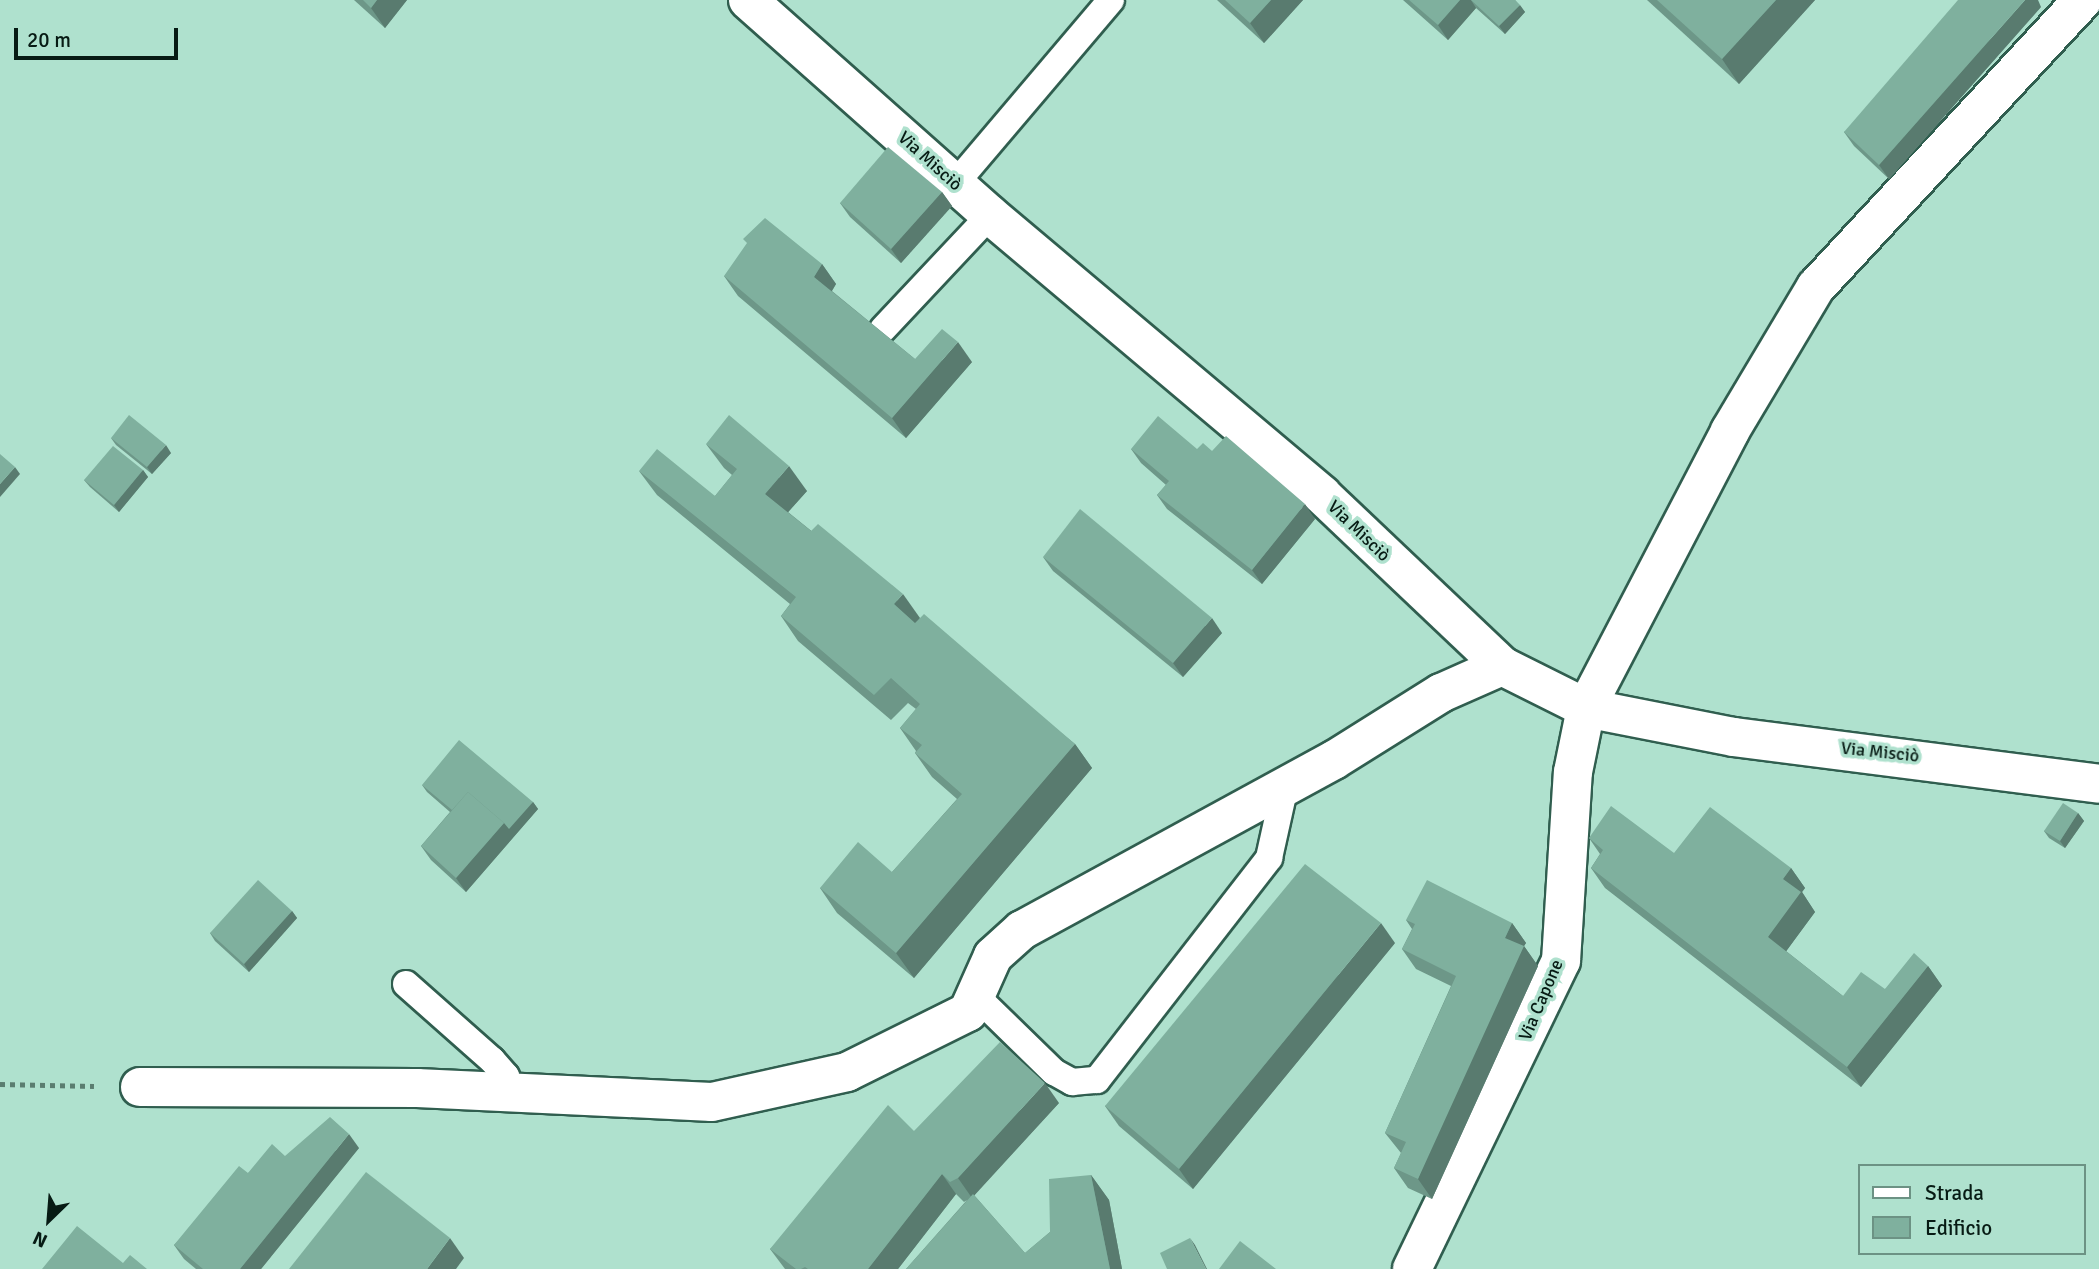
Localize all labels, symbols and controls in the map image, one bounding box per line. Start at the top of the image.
scale bar [18,14,182,58]
text: 20 m [27,27,71,53]
street label: Via Misciò [894,127,966,195]
street label: Via Misciò [1323,496,1395,566]
street label: Via Misciò [1840,737,1920,767]
street label: Via Capone [1514,956,1568,1044]
legend [1857,1164,2085,1255]
text: Strada [1925,1180,1984,1206]
north arrow [14,1185,84,1255]
text: Edificio [1925,1215,1992,1241]
text: N [29,1225,51,1253]

